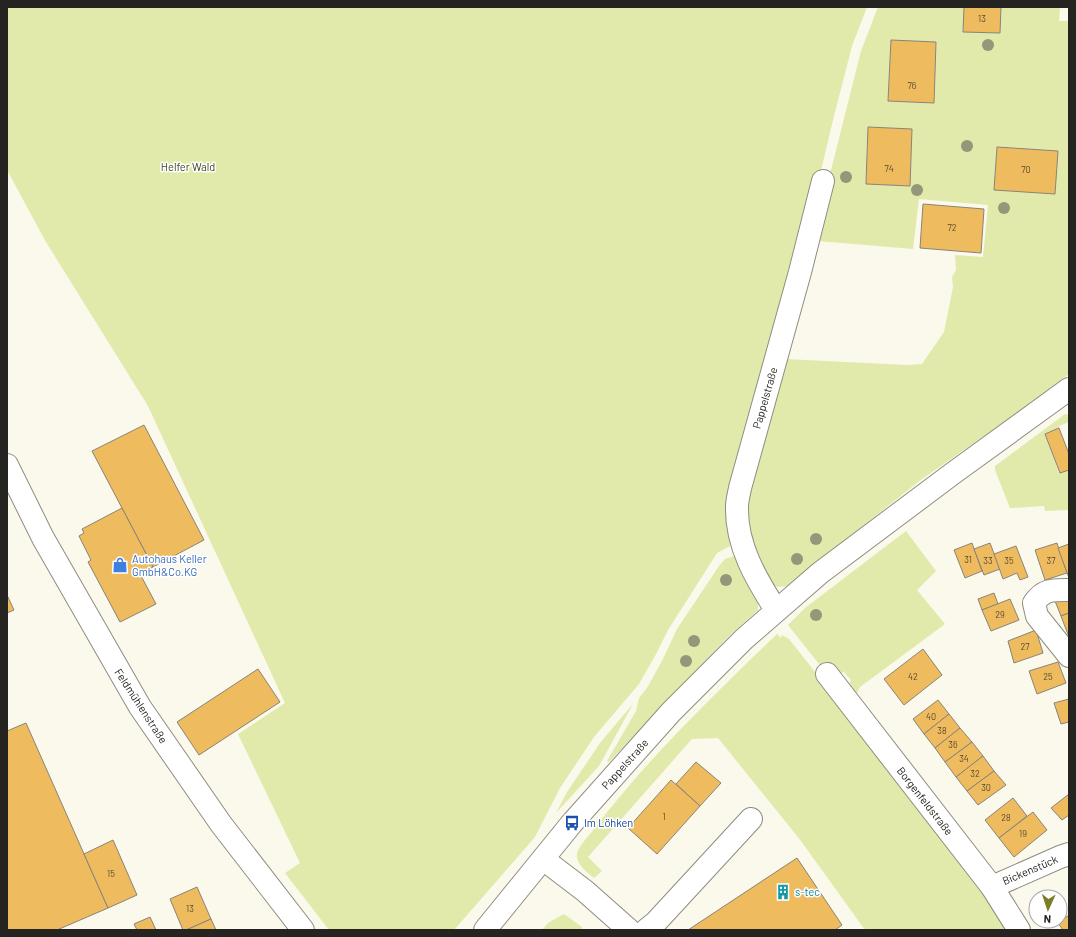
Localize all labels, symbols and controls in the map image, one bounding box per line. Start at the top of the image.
house number: 13 [978,13,986,24]
house number: 76 [908,80,917,91]
park label: Helfer Wald [161,160,215,173]
house number: 74 [884,163,894,174]
house number: 70 [1021,164,1031,175]
house number: 72 [947,222,957,233]
street label: Pappelstraße [750,365,780,430]
place label: Autohaus Keller GmbH&Co.KG [132,552,207,578]
house number: 31 [964,554,972,565]
house number: 33 [983,555,993,566]
house number: 35 [1004,555,1014,566]
house number: 37 [1047,555,1056,566]
shop icon: Autohaus Keller GmbH&Co.KG [111,556,129,574]
house number: 29 [995,609,1005,620]
house number: 27 [1020,641,1030,652]
street label: Feldmühlenstraße [112,666,170,746]
house number: 42 [908,671,918,682]
house number: 25 [1043,671,1053,682]
house number: 40 [926,711,936,722]
house number: 38 [937,725,947,736]
street label: Pappelstraße [599,736,651,792]
house number: 36 [948,739,958,750]
house number: 34 [959,753,969,764]
street label: Borgenfeldstraße [895,764,956,838]
house number: 32 [970,768,980,779]
house number: 30 [981,782,991,793]
house number: 1 [662,811,666,822]
house number: 28 [1001,812,1011,823]
bus stop icon: Im Löhken [563,814,581,832]
place label: Im Löhken [584,816,633,829]
house number: 19 [1019,828,1027,839]
street label: Bickenstück [1000,852,1060,887]
house number: 15 [107,868,115,879]
building icon: s-tec [774,883,792,901]
place label: s-tec [795,885,820,898]
north arrow [1028,889,1068,929]
house number: 13 [186,903,194,914]
text: N [1043,913,1051,926]

